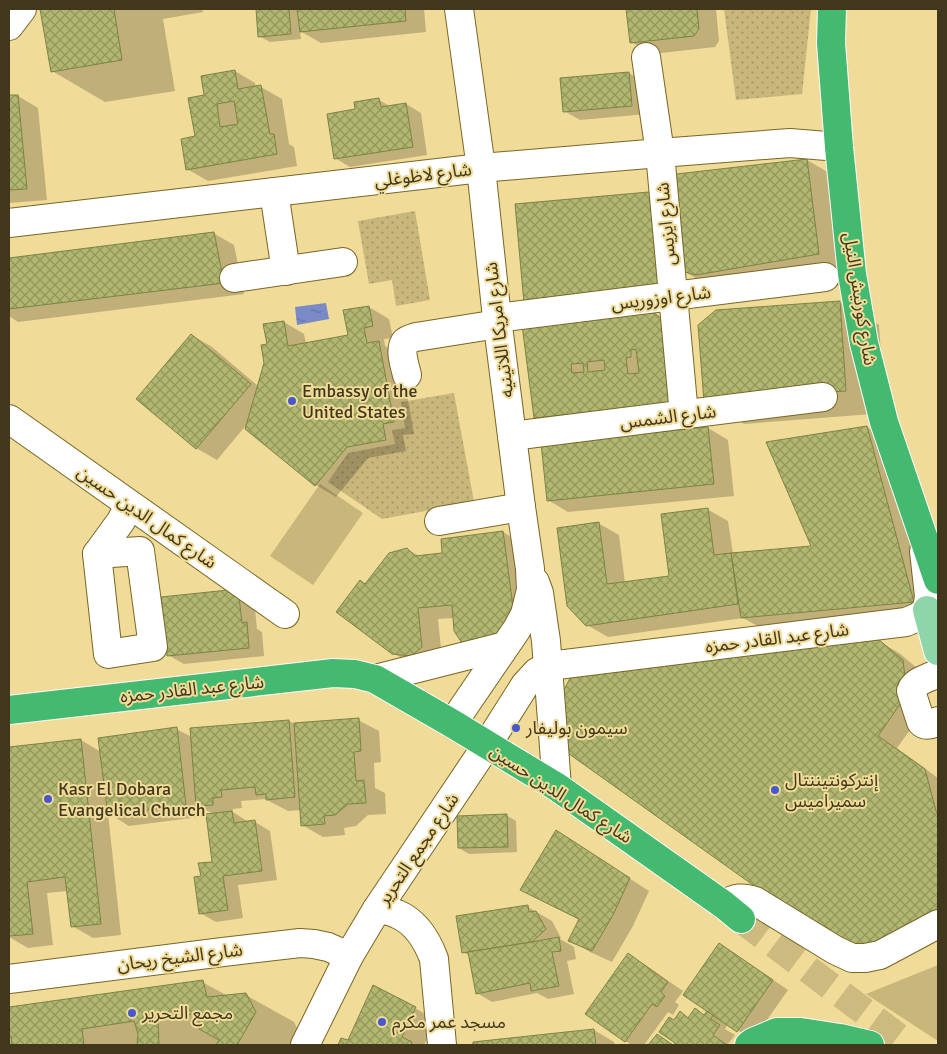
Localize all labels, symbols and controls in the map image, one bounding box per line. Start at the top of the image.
street label: شارع لاظوغلي [373,158,473,195]
street label: شارع ايزيس [651,181,684,267]
street label: شارع كورنيش النيل [836,231,881,368]
street label: شارع امريكا اللاتينيه [480,261,521,399]
street label: شارع اوزوريس [610,281,712,318]
place label: Embassy of the United States [302,380,418,423]
marker: Embassy of the United States [286,395,298,407]
street label: شارع الشمس [619,400,718,437]
street label: شارع كمال الدين حسين [71,461,221,576]
street label: شارع عبد القادر حمزه [704,618,851,661]
street label: شارع عبد القادر حمزه [119,670,265,710]
place label: سيمون بوليفار [525,717,628,739]
marker: سيمون بوليفار [510,722,522,734]
street label: شارع كمال الدين حسين [484,740,636,851]
place label: إنتركونتيننتال سميراميس [785,769,878,812]
place label: Kasr El Dobara Evangelical Church [58,778,206,821]
marker: إنتركونتيننتال سميراميس [769,784,781,796]
street label: شارع مجمع التحرير [372,789,466,912]
marker: Kasr El Dobara Evangelical Church [42,793,54,805]
street label: شارع الشيخ ريحان [116,938,244,979]
place label: مجمع التحرير [141,1002,233,1027]
marker: مجمع التحرير [126,1007,138,1019]
place label: مسجد عمر مكرم [392,1011,506,1036]
marker: مسجد عمر مكرم [376,1016,388,1028]

